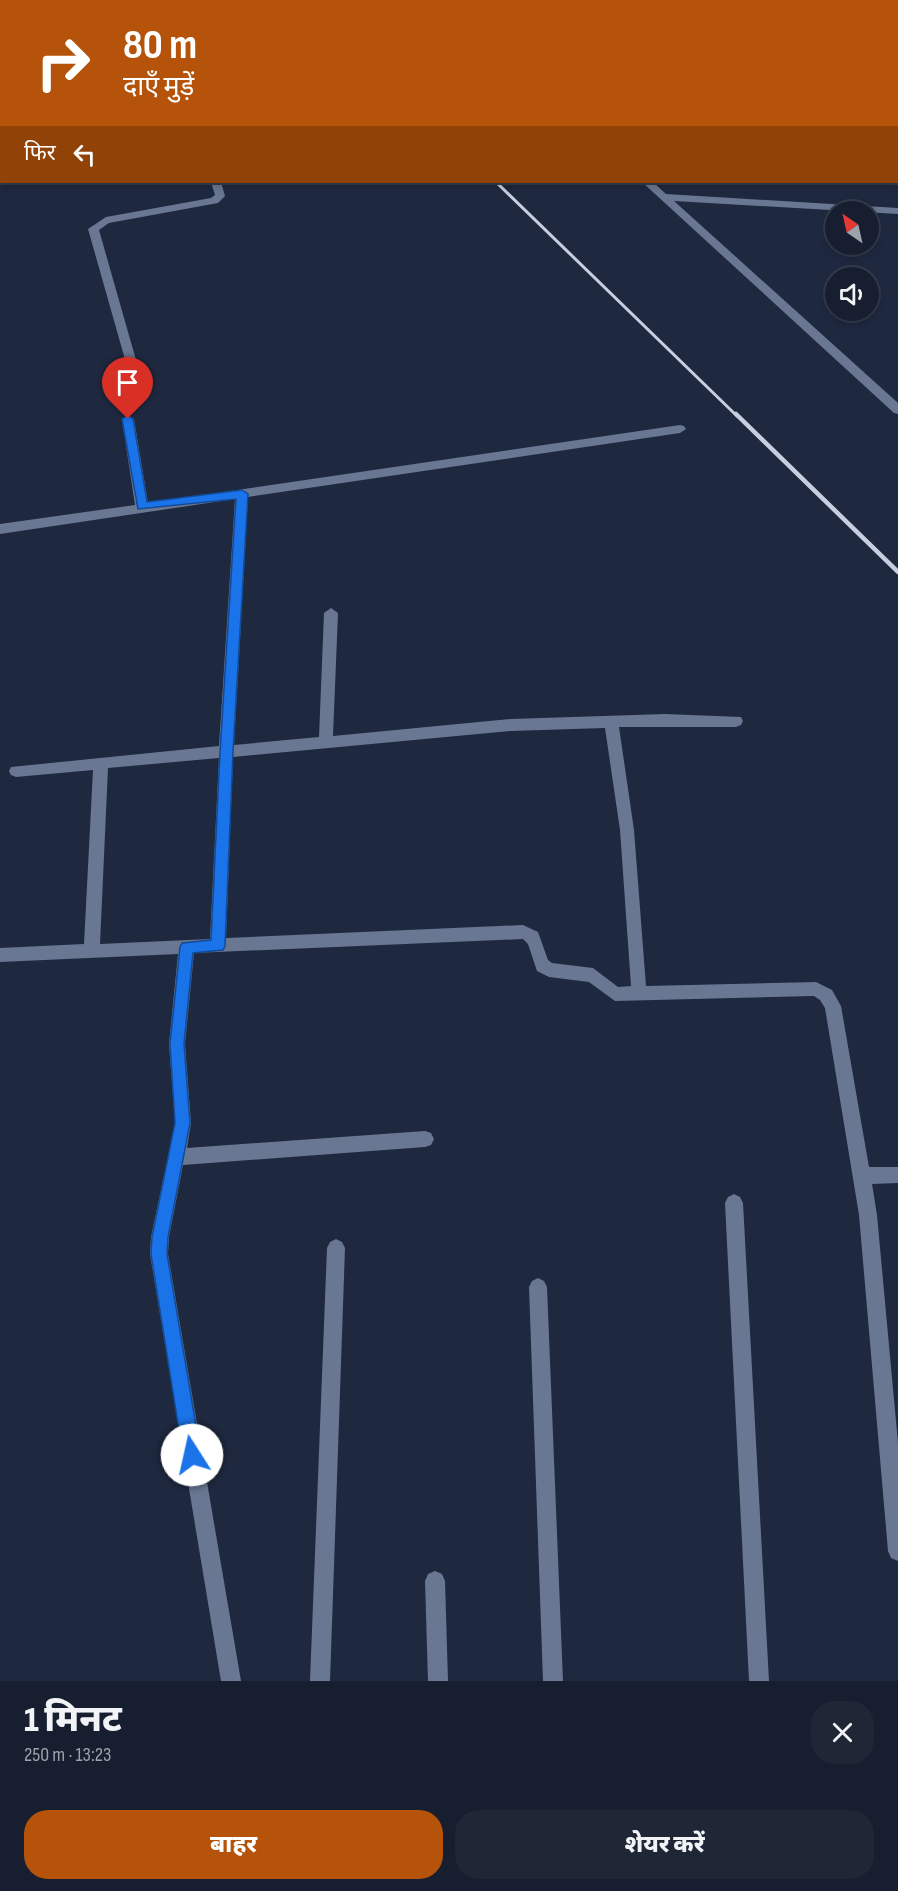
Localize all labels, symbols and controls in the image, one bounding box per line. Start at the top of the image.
text: 80 m [123,20,197,71]
icon: right [24,24,102,102]
text: दाएँ मुड़ें [123,71,194,103]
icon: left [68,138,101,171]
text: फिर [24,140,56,167]
north arrow [825,201,879,255]
map controls [825,201,879,321]
button: sound [825,267,879,321]
pin [102,357,153,419]
icon: arrive [111,366,144,399]
position arrow [160,1423,224,1487]
text: 1 मिनट [24,1699,122,1742]
button: close [811,1701,874,1764]
text: 250 m · 13:23 [24,1743,111,1767]
button: बाहर [24,1810,443,1879]
button: शेयर करें [455,1810,874,1879]

